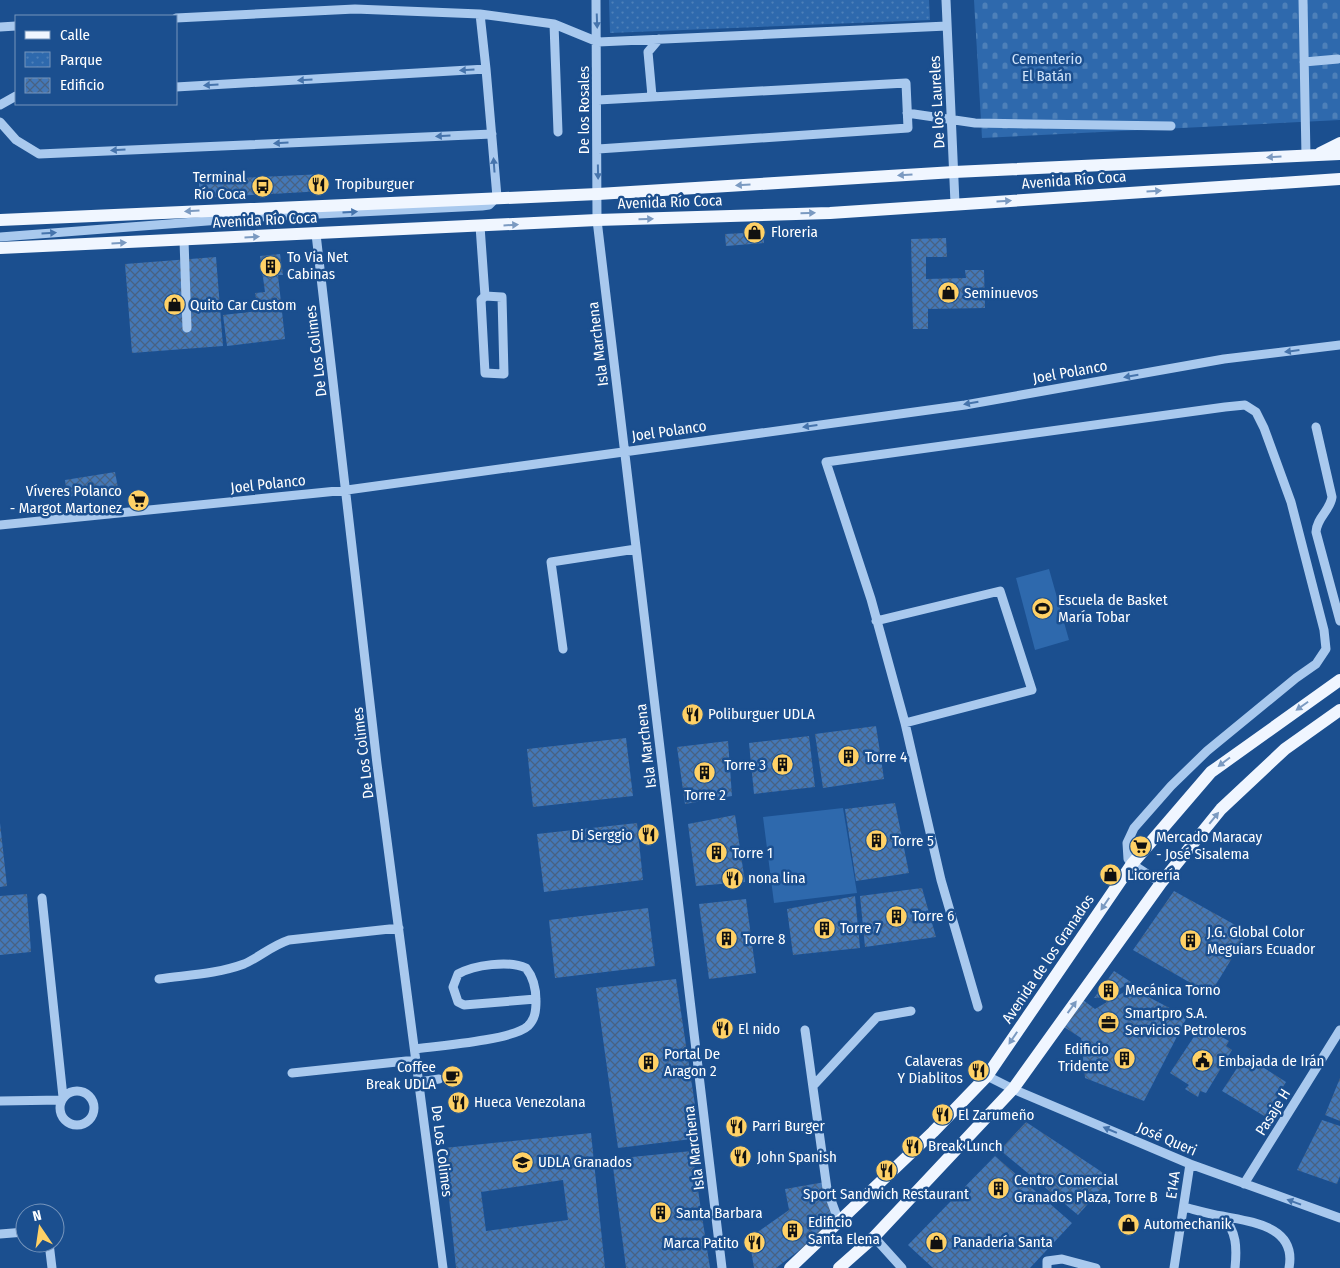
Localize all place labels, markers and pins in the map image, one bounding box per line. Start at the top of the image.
place label: Terminal Río Coca [193,168,246,203]
restaurant icon: Tropiburguer [307,172,331,196]
bus stop icon: Terminal Río Coca [250,174,274,198]
place label: Tropiburguer [335,175,415,193]
shop icon: Floreria [743,220,767,244]
place label: Floreria [771,223,818,241]
place label: To Via Net Cabinas [287,248,348,283]
building icon: To Via Net Cabinas [259,254,283,278]
shop icon: Seminuevos [936,281,960,305]
place label: Seminuevos [964,284,1038,302]
shop icon: Quito Car Custom [162,293,186,317]
place label: Quito Car Custom [190,296,296,314]
place label: Víveres Polanco - Margot Martonez [10,482,122,517]
supermarket icon: Víveres Polanco - Margot Martonez [126,488,150,512]
place label: Escuela de Basket María Tobar [1058,591,1168,626]
sports icon: Escuela de Basket María Tobar [1030,597,1054,621]
restaurant icon: Poliburguer UDLA [680,702,704,726]
place label: Poliburguer UDLA [708,705,815,723]
building icon: Torre 4 [837,745,861,769]
place label: Torre 4 [865,748,907,766]
building icon: Torre 3 [770,753,794,777]
place label: Torre 3 [724,756,766,774]
building icon: Torre 2 [693,760,717,784]
place label: Torre 2 [684,786,726,804]
restaurant icon: Di Serggio [637,823,661,847]
place label: Di Serggio [571,826,633,844]
place label: Mercado Maracay - José Sisalema [1156,828,1262,863]
building icon: Torre 5 [864,829,888,853]
place label: Torre 5 [892,832,934,850]
supermarket icon: Mercado Maracay - José Sisalema [1128,834,1152,858]
building icon: Torre 1 [704,841,728,865]
place label: Torre 1 [732,844,773,862]
shop icon: Licorería [1099,863,1123,887]
restaurant icon: nona lina [720,866,744,890]
place label: Licorería [1127,866,1180,884]
place label: nona lina [748,869,806,887]
building icon: Torre 6 [884,904,908,928]
place label: Torre 6 [912,907,954,925]
building icon: Torre 7 [812,916,836,940]
place label: Torre 7 [840,919,881,937]
place label: J.G. Global Color Meguiars Ecuador [1207,923,1316,958]
building icon: Torre 8 [715,927,739,951]
building icon: J.G. Global Color Meguiars Ecuador [1179,929,1203,953]
place label: Torre 8 [743,930,786,948]
building icon: Mecánica Torno [1097,978,1121,1002]
place label: Mecánica Torno [1125,981,1221,999]
place label: Smartpro S.A. Servicios Petroleros [1125,1004,1246,1039]
office icon: Smartpro S.A. Servicios Petroleros [1097,1010,1121,1034]
restaurant icon: El nido [710,1017,734,1041]
place label: El nido [738,1020,780,1038]
place label: Edificio Tridente [1058,1040,1109,1075]
place label: Portal De Aragon 2 [664,1045,720,1080]
building icon: Edificio Tridente [1113,1046,1137,1070]
public building icon: Embajada de Irán [1190,1049,1214,1073]
building icon: Portal De Aragon 2 [636,1051,660,1075]
place label: Calaveras Y Diablitos [897,1052,963,1087]
place label: Embajada de Irán [1218,1052,1324,1070]
place label: Coffee Break UDLA [366,1058,436,1093]
restaurant icon: Calaveras Y Diablitos [967,1058,991,1082]
cafe icon: Coffee Break UDLA [440,1064,464,1088]
restaurant icon: Hueca Venezolana [446,1090,470,1114]
place label: Hueca Venezolana [474,1093,586,1111]
restaurant icon: El Zarumeño [930,1103,954,1127]
place label: El Zarumeño [958,1106,1035,1124]
restaurant icon: Parri Burger [724,1114,748,1138]
place label: Parri Burger [752,1117,825,1135]
restaurant icon: Break Lunch [900,1134,924,1158]
place label: Break Lunch [928,1137,1003,1155]
restaurant icon: John Spanish [729,1145,753,1169]
place label: John Spanish [757,1148,837,1166]
school or university icon: UDLA Granados [510,1150,534,1174]
place label: UDLA Granados [538,1153,632,1171]
restaurant icon: Sport Sandwich Restaurant [874,1159,898,1183]
place label: Centro Comercial Granados Plaza, Torre B [1014,1171,1158,1206]
building icon: Centro Comercial Granados Plaza, Torre B [986,1177,1010,1201]
place label: Sport Sandwich Restaurant [803,1185,969,1203]
building icon: Santa Barbara [648,1201,672,1225]
place label: Santa Barbara [676,1204,762,1222]
shop icon: Automechanik [1116,1212,1140,1236]
place label: Edificio Santa Elena [808,1213,880,1248]
place label: Automechanik [1144,1215,1232,1233]
building icon: Edificio Santa Elena [780,1219,804,1243]
shop icon: Panadería Santa [925,1230,949,1254]
restaurant icon: Marca Patito [743,1231,767,1255]
place label: Panadería Santa [953,1233,1053,1251]
place label: Marca Patito [663,1234,739,1252]

